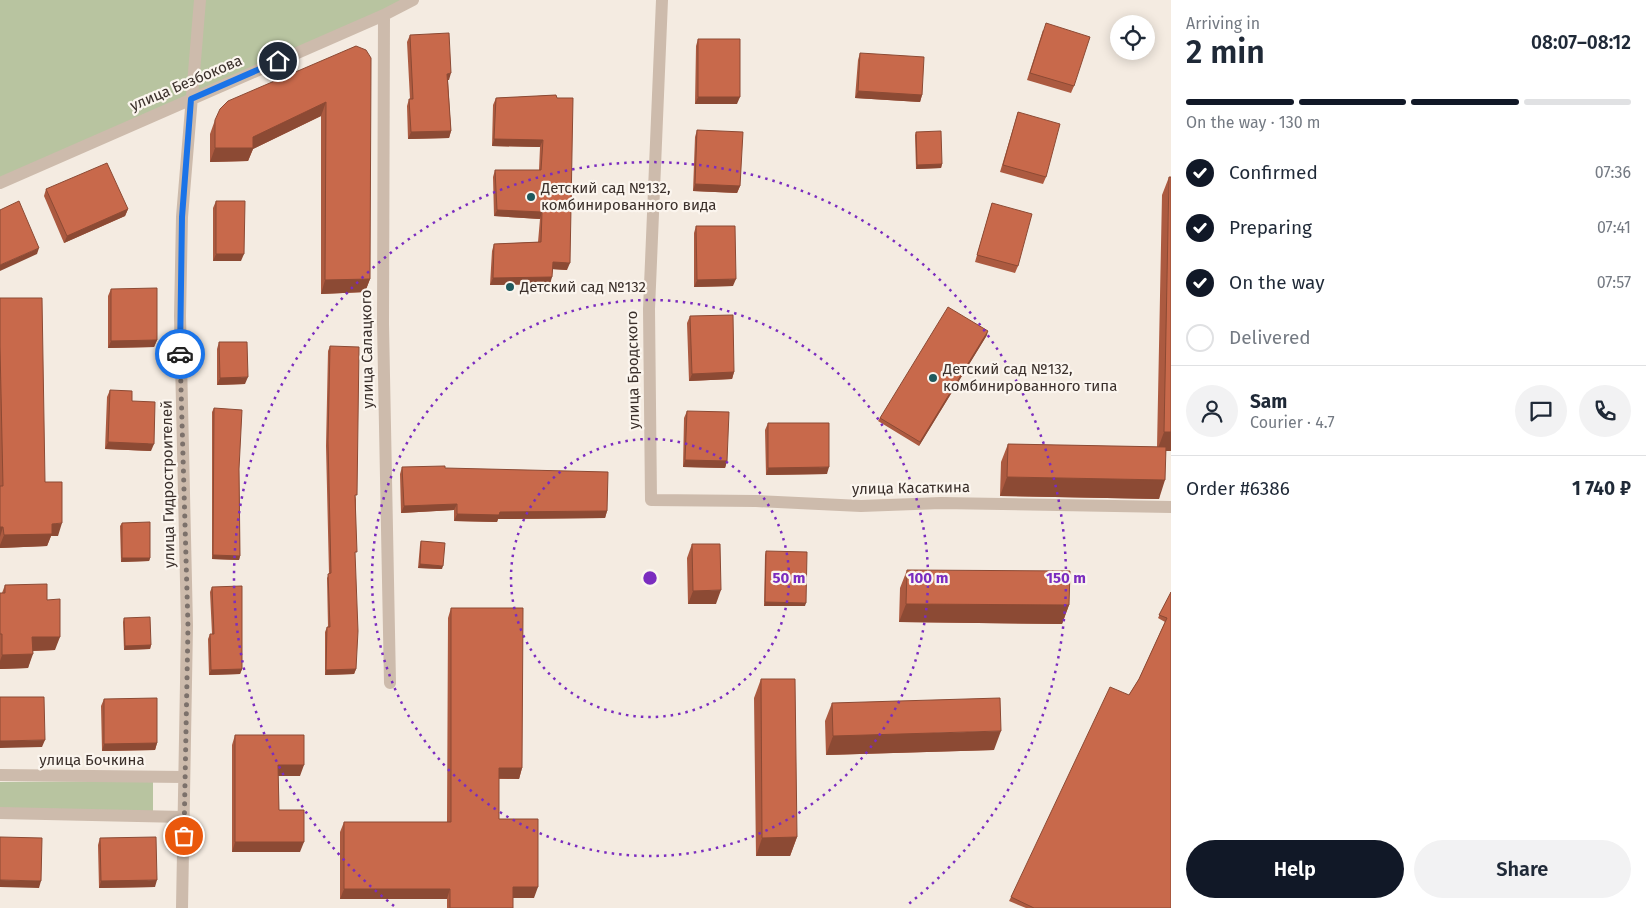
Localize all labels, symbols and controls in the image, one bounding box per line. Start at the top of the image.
text: Arriving in [1186,14,1260,33]
map controls [1110,15,1155,60]
button: locate [1110,15,1155,60]
text: 08:07–08:12 [1531,31,1631,54]
text: 2 min [1186,33,1265,71]
pin [257,40,299,82]
icon: home [264,47,292,75]
street label: улица Безбокова [127,51,245,115]
text: On the way · 130 m [1186,113,1321,132]
icon: check [1186,159,1214,187]
text: Confirmed [1229,161,1318,184]
text: 07:36 [1595,163,1631,182]
place label: Детский сад №132, комбинированного вида [540,179,717,214]
marker: Детский сад №132, комбинированного вида [525,191,537,203]
icon: check [1186,214,1214,242]
text: Preparing [1229,216,1312,239]
text: 07:41 [1597,218,1631,237]
icon: check [1186,269,1214,297]
text: On the way [1229,271,1325,294]
text: 07:57 [1597,273,1631,292]
place label: Детский сад №132 [519,278,646,296]
marker: Детский сад №132 [504,281,516,293]
street label: улица Салацкого [357,289,377,409]
street label: улица Бродского [623,310,643,430]
text: Delivered [1229,326,1311,349]
courier [155,329,205,379]
icon: car [166,340,194,368]
place label: Детский сад №132, комбинированного типа [942,360,1117,395]
marker: Детский сад №132, комбинированного типа [927,372,939,384]
button: person [1186,385,1238,437]
button: chat [1515,385,1567,437]
button: phone [1579,385,1631,437]
text: Sam [1250,390,1287,413]
street label: улица Гидростроителей [158,400,178,568]
text: Courier · 4.7 [1250,413,1335,432]
text: Order #6386 [1186,477,1290,500]
text: 1 740 ₽ [1572,477,1631,500]
street label: улица Касаткина [852,478,970,498]
centre of rings [641,569,659,587]
text: 50 m [772,569,806,587]
text: 100 m [908,569,948,587]
text: 150 m [1046,569,1086,587]
street label: улица Бочкина [39,751,145,769]
pin [163,815,205,857]
icon: bag [170,822,198,850]
button: Help [1186,840,1404,898]
button: Share [1414,840,1631,898]

